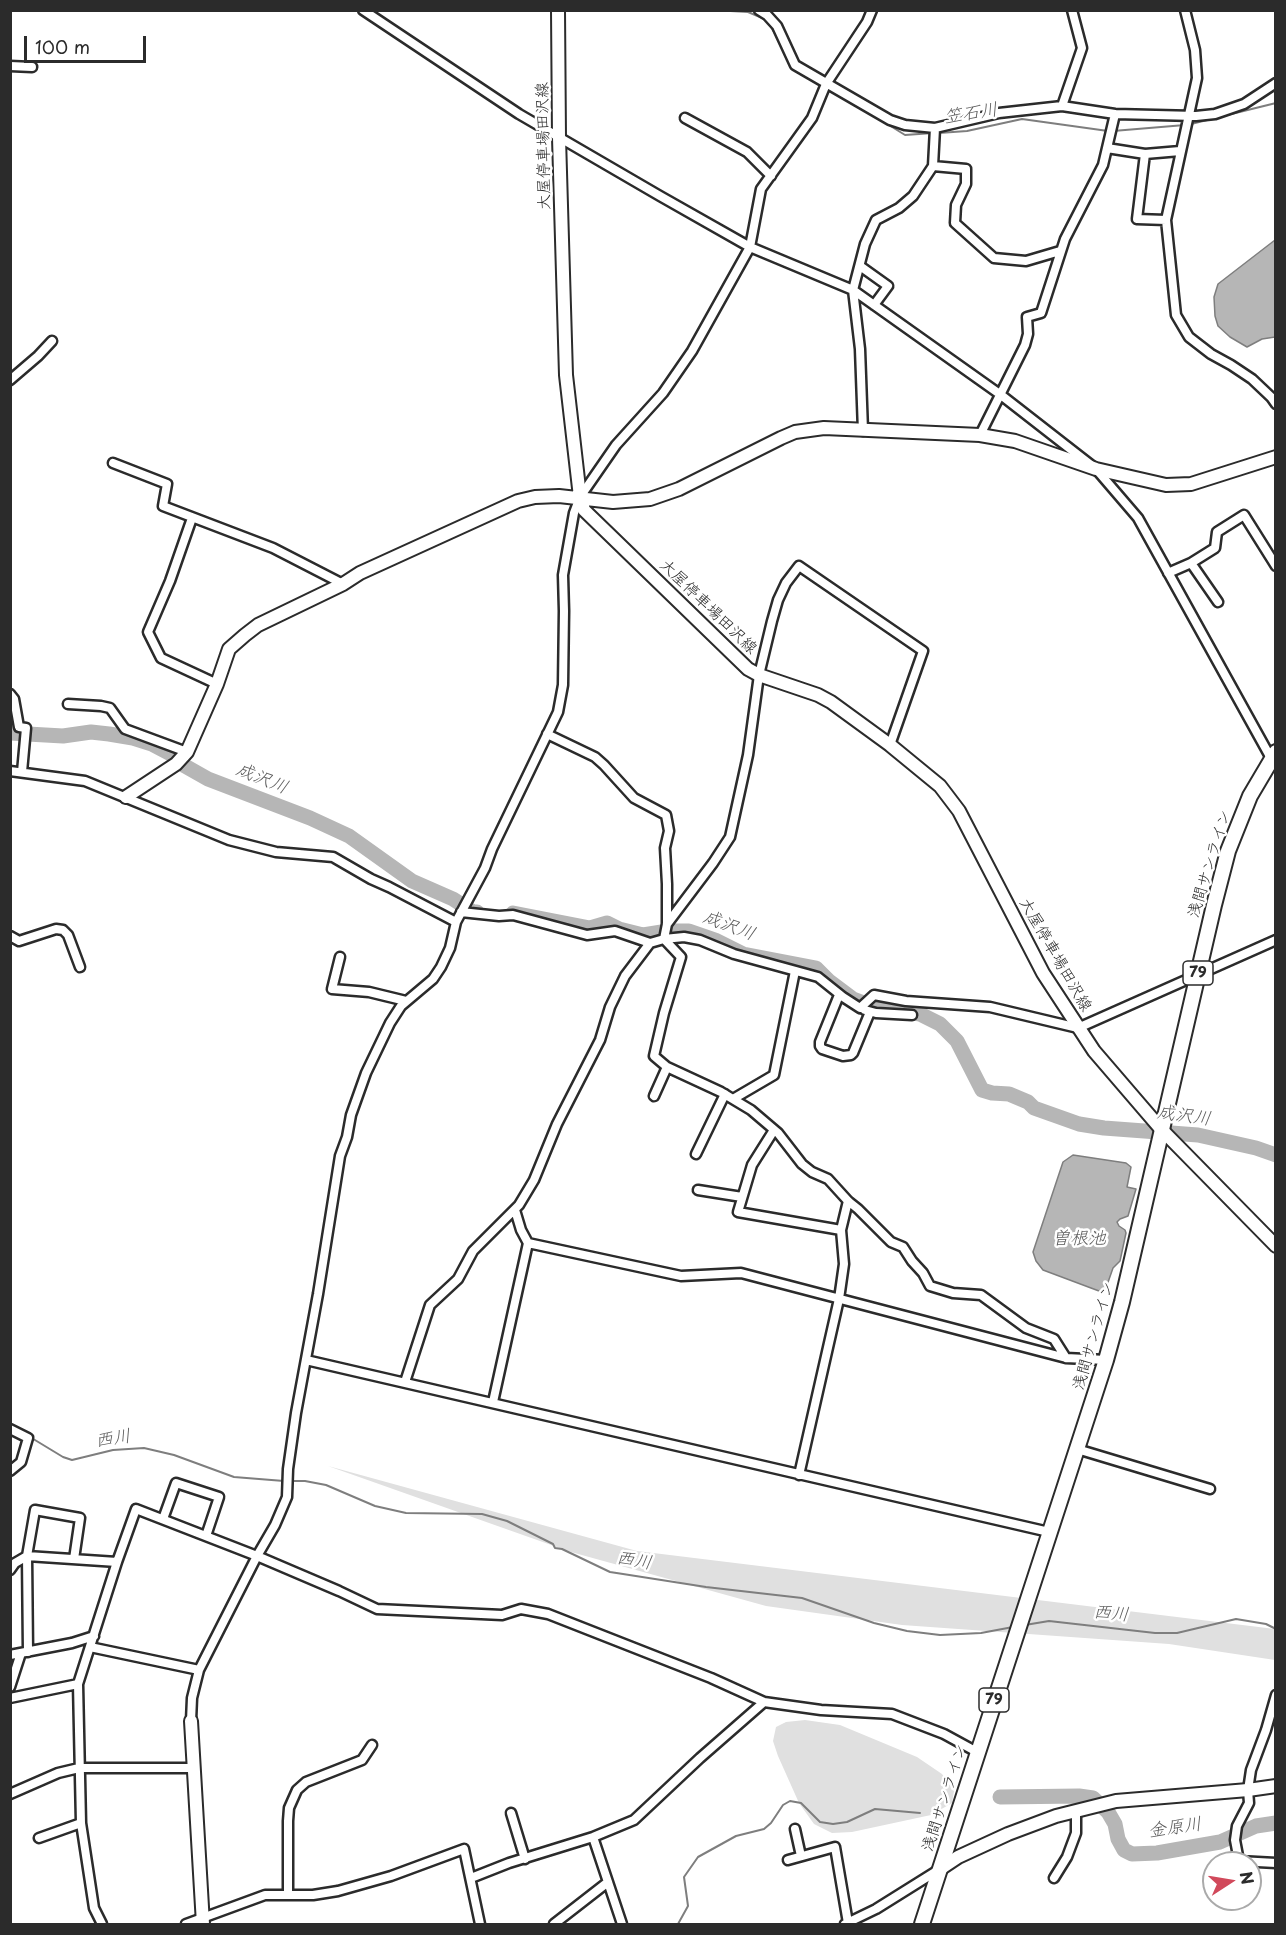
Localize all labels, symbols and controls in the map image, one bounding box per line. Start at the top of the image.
scale bar [27,24,148,62]
text: 100 m [35,33,90,60]
street label: 大屋停車場田沢線 [533,82,555,210]
water label: 笠石川 [943,99,999,129]
street label: 大屋停車場田沢線 [655,556,761,658]
water label: 成沢川 [233,759,291,799]
street label: 浅間サンライン [1184,808,1236,920]
street label: 大屋停車場田沢線 [1015,895,1095,1015]
water label: 成沢川 [700,906,758,946]
road number: 79 [1183,961,1213,985]
water label: 成沢川 [1156,1102,1212,1130]
water label: 曽根池 [1052,1228,1106,1250]
street label: 浅間サンライン [1069,1280,1119,1392]
water label: 西川 [94,1426,132,1452]
water label: 西川 [615,1548,653,1574]
water label: 西川 [1092,1602,1130,1626]
road number: 79 [979,1688,1009,1712]
street label: 浅間サンライン [919,1742,971,1854]
water label: 金原川 [1147,1814,1203,1842]
north arrow [1202,1851,1262,1911]
text: N [1235,1869,1261,1886]

